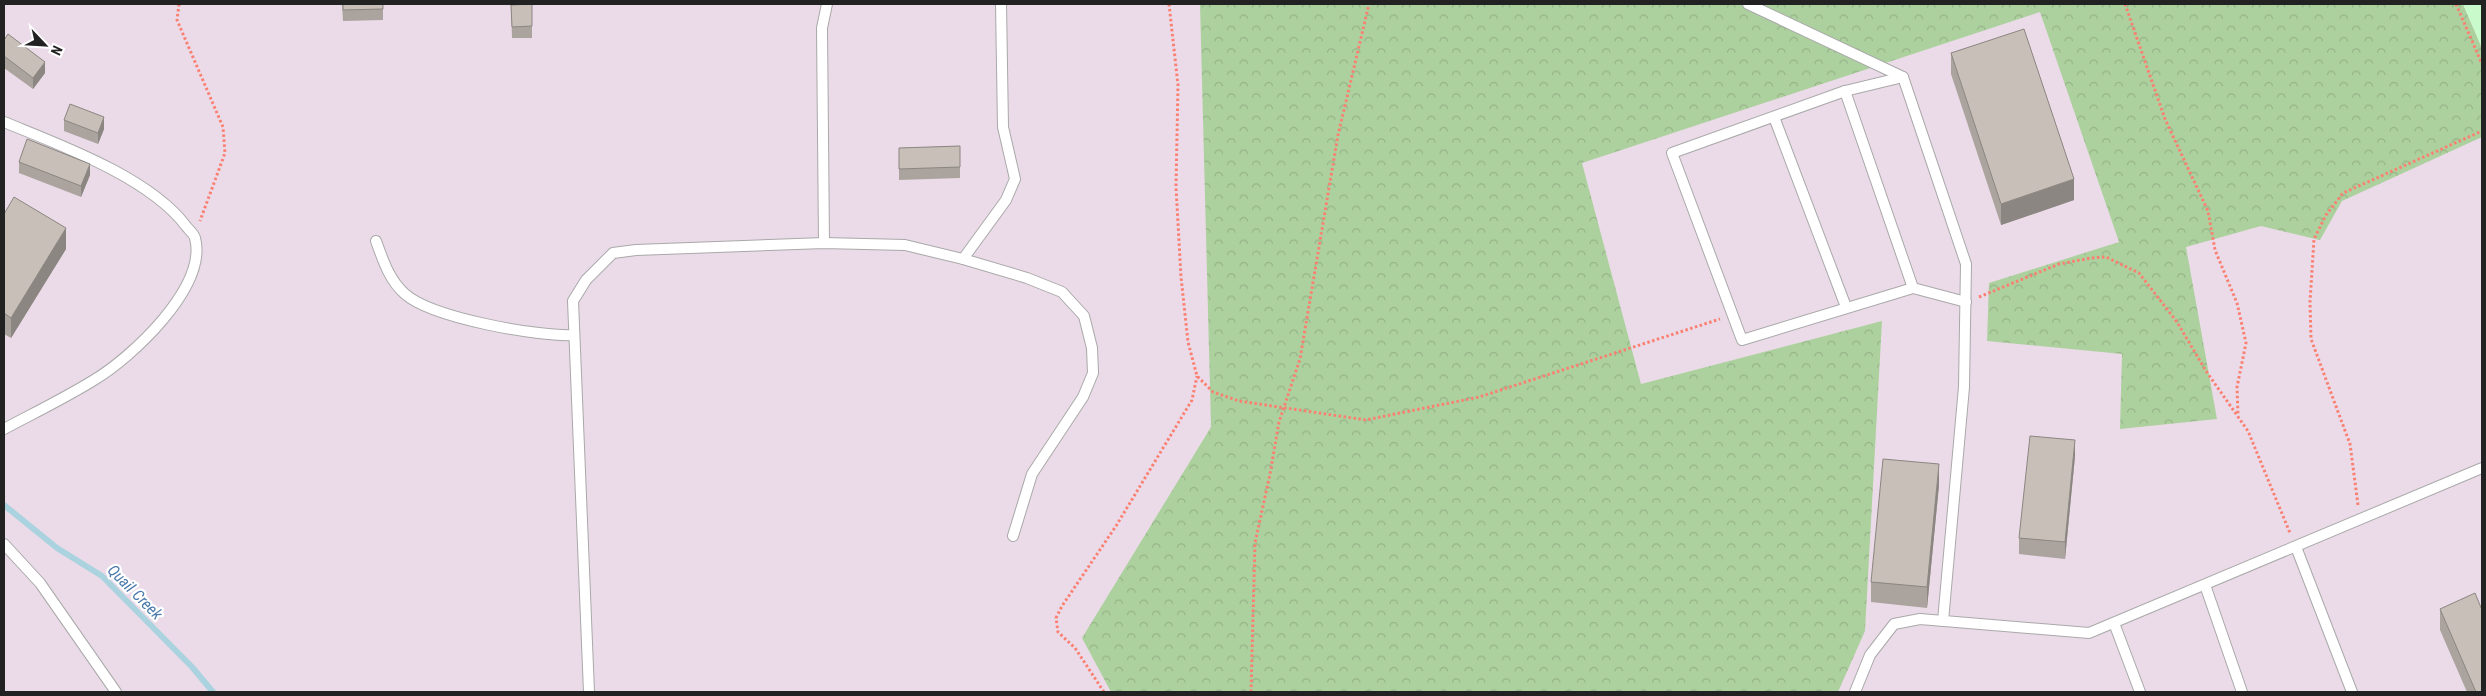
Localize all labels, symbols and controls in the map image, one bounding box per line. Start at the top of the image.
north arrow [20,20,70,70]
text: N [48,43,66,58]
water label: Quail Creek [104,561,167,624]

